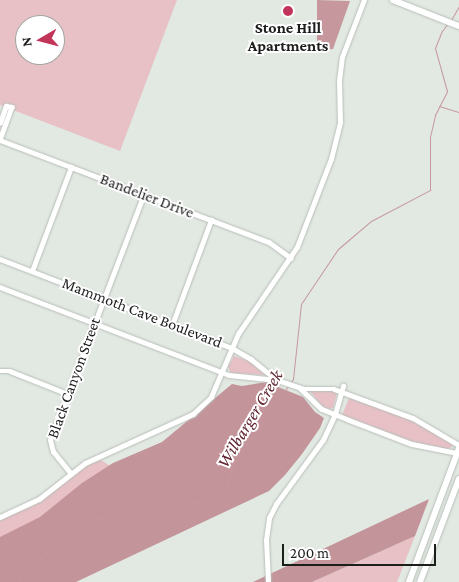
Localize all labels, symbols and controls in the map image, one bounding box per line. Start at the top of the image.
marker: Stone Hill Apartments [282,5,294,17]
north arrow [15,15,65,65]
place label: Stone Hill Apartments [248,18,328,56]
text: N [18,36,35,48]
street label: Bandelier Drive [97,169,197,223]
street label: Mammoth Cave Boulevard [59,274,225,352]
street label: Black Canyon Street [43,315,105,441]
water label: Wilbarger Creek [212,366,288,472]
scale bar [284,534,438,566]
text: 200 m [290,545,329,561]

